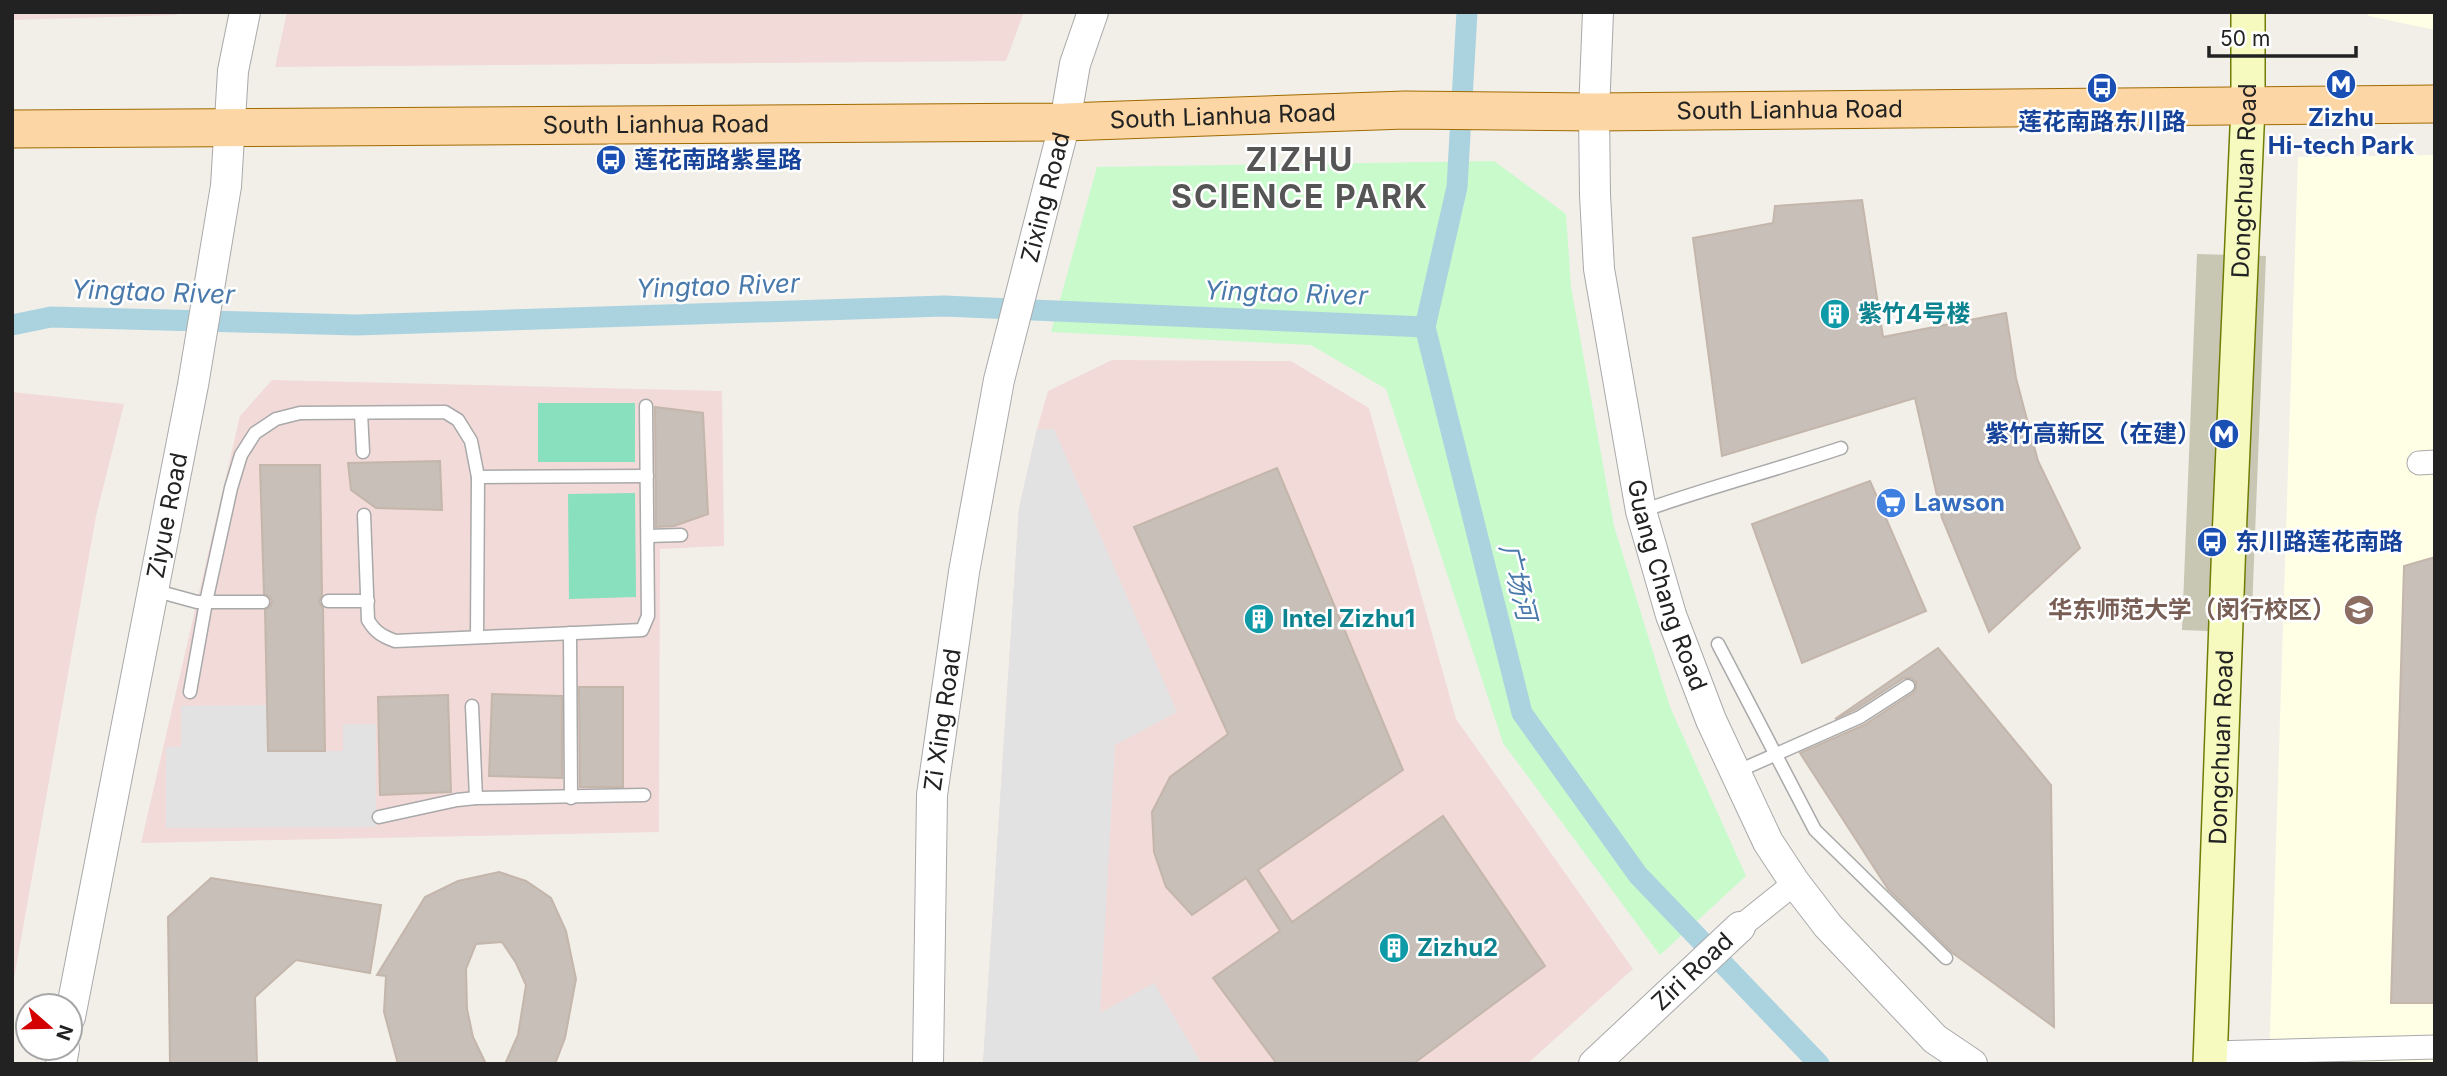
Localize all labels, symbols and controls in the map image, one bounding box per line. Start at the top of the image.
scale bar [2209,14,2356,58]
text: 50 m [2220,26,2270,51]
metro station icon: Zizhu Hi-tech Park [2324,67,2358,101]
bus stop icon: 莲花南路东川路 [2085,71,2119,105]
street label: Dongchuan Road [2225,83,2262,279]
street label: South Lianhua Road [1676,94,1903,125]
street label: South Lianhua Road [1109,97,1337,134]
place label: Zizhu Hi-tech Park [2268,103,2414,160]
place label: 莲花南路东川路 [2018,107,2186,136]
street label: South Lianhua Road [543,109,769,139]
street label: Zixing Road [1015,129,1076,265]
district label: ZIZHU SCIENCE PARK [1171,140,1429,216]
bus stop icon: 莲花南路紫星路 [594,143,628,177]
place label: 莲花南路紫星路 [634,145,802,174]
water label: Yingtao River [636,267,801,304]
water label: Yingtao River [71,273,237,310]
water label: Yingtao River [1204,274,1370,311]
building icon: 紫竹4号楼 [1818,297,1852,331]
place label: 紫竹4号楼 [1858,299,1970,328]
metro station icon: 紫竹高新区（在建） [2207,417,2241,451]
place label: 紫竹高新区（在建） [1985,419,2201,448]
street label: Ziyue Road [141,450,194,581]
street label: Guang Chang Road [1622,477,1713,695]
supermarket icon: Lawson [1874,486,1908,520]
place label: Lawson [1914,488,2005,517]
bus stop icon: 东川路莲花南路 [2195,525,2229,559]
place label: 东川路莲花南路 [2235,527,2403,556]
water label: 广场河 [1494,540,1544,628]
school or university icon: 华东师范大学（闵行校区） [2342,593,2376,627]
place label: 华东师范大学（闵行校区） [2048,595,2336,624]
building icon: Intel Zizhu1 [1242,602,1276,636]
place label: Intel Zizhu1 [1282,604,1415,633]
street label: Zi Xing Road [918,647,967,793]
street label: Dongchuan Road [2203,649,2239,845]
street label: Ziri Road [1645,926,1739,1016]
building icon: Zizhu2 [1377,931,1411,965]
place label: Zizhu2 [1417,933,1498,962]
north arrow [14,992,84,1062]
text: N [51,1022,78,1043]

